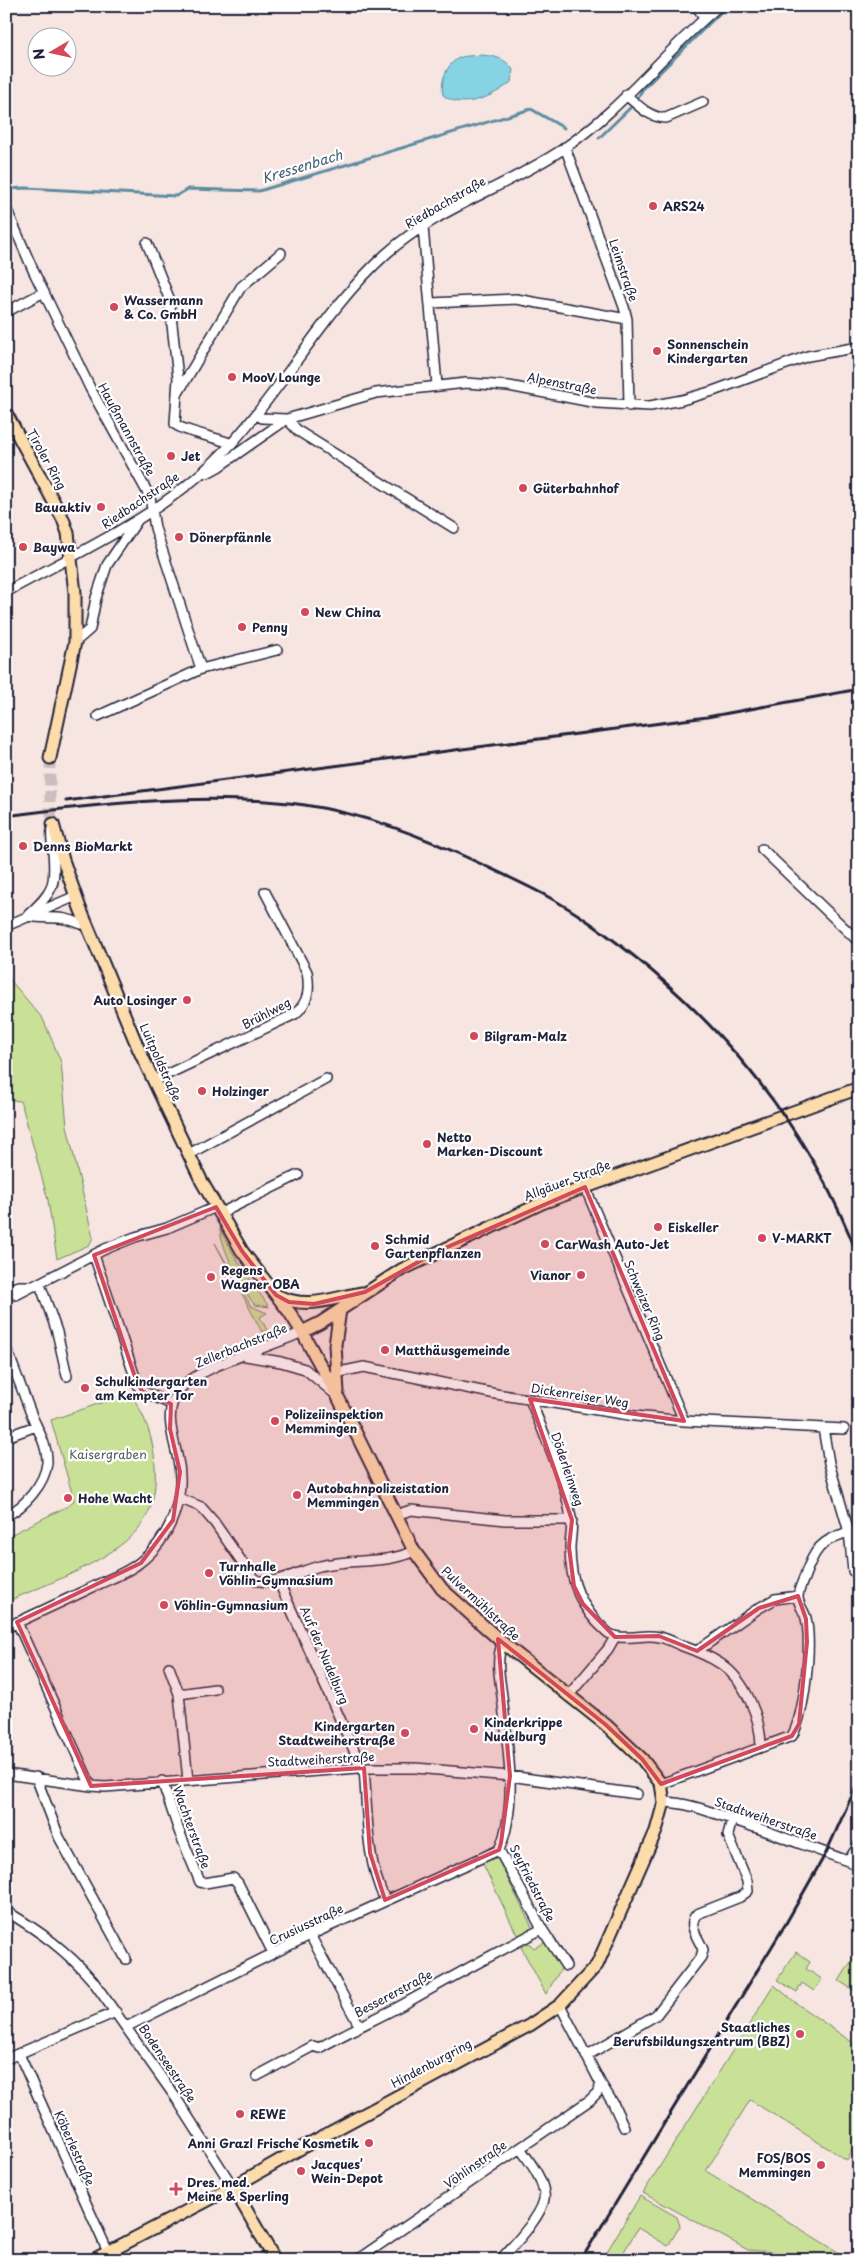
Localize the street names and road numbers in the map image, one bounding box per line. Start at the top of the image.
street label: Riedbachstraße [401,172,489,232]
street label: Leimstraße [605,236,643,304]
street label: Alpenstraße [526,367,598,399]
street label: Haußmannstraße [94,379,160,479]
street label: Tiroler Ring [23,425,71,493]
street label: Riedbachstraße [97,467,183,533]
street label: Brühlweg [238,993,294,1033]
street label: Luitpoldstraße [136,1020,186,1104]
street label: Allgäuer Straße [521,1155,613,1205]
street label: Schweizer Ring [620,1257,670,1343]
street label: Zellerbachstraße [192,1318,290,1372]
street label: Dickenreiser Weg [530,1378,630,1412]
street label: Döderleinweg [547,1430,589,1508]
street label: Pulvermühlstraße [438,1562,524,1644]
street label: Auf der Nudelburg [296,1603,354,1707]
street label: Stadtweiherstraße [267,1747,375,1771]
street label: Wachterstraße [169,1783,215,1871]
street label: Stadtweiherstraße [712,1792,820,1844]
street label: Seyfriedstraße [506,1841,560,1925]
street label: Crusiusstraße [266,1899,346,1949]
street label: Bessererstraße [351,1965,435,2021]
street label: Bodenseestraße [135,2020,201,2106]
street label: Hindenburgring [387,2034,475,2092]
street label: Köberlestraße [50,2108,100,2188]
street label: Vöhlinstraße [440,2136,510,2192]

